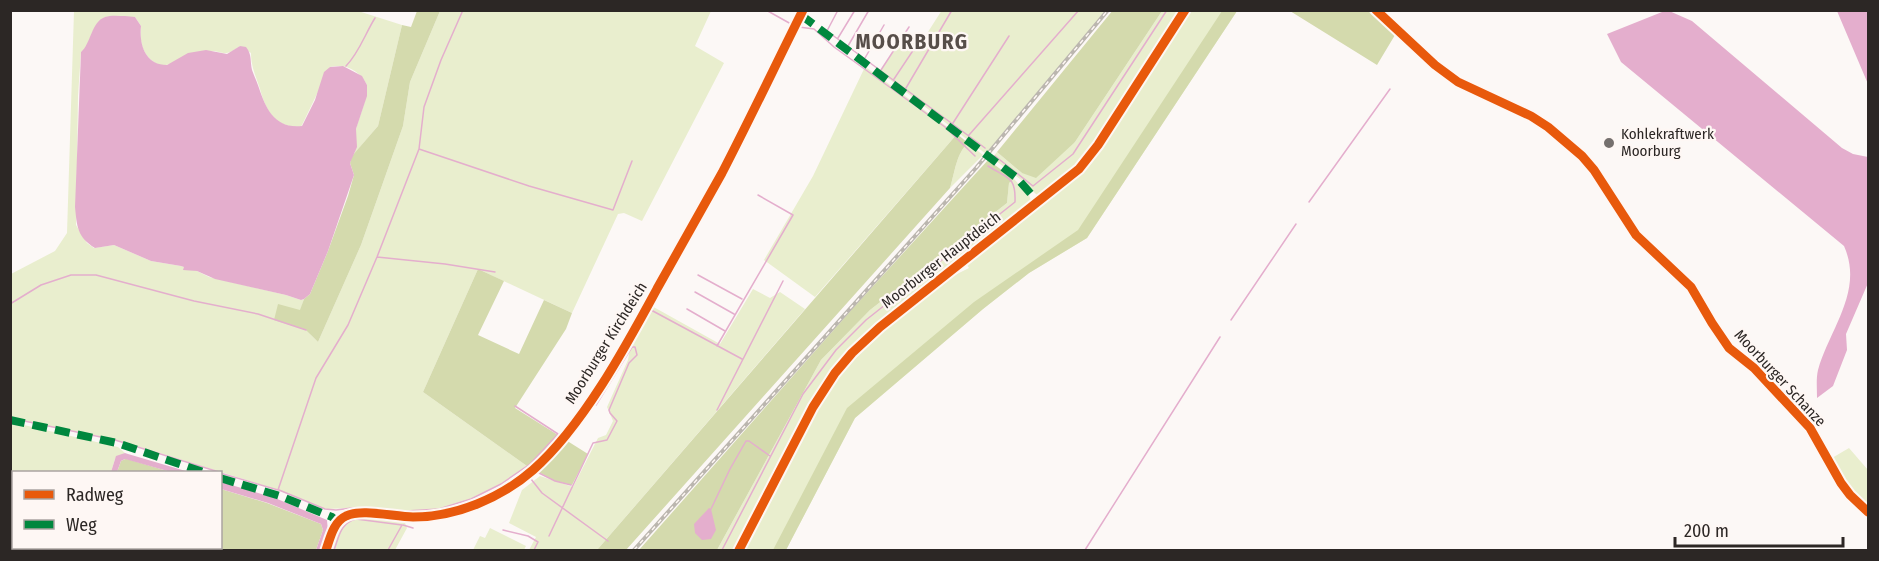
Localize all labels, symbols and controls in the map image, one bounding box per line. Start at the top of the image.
district label: MOORBURG [855,29,969,55]
place label: Kohlekraftwerk Moorburg [1621,125,1714,160]
marker: Kohlekraftwerk Moorburg [1602,136,1616,150]
street label: Moorburger Hauptdeich [878,208,1004,312]
street label: Moorburger Kirchdeich [561,279,651,407]
street label: Moorburger Schanze [1731,326,1829,430]
legend [12,471,222,549]
text: Radweg [66,484,124,506]
scale bar [1675,510,1843,548]
text: Weg [66,514,97,536]
text: 200 m [1684,520,1729,542]

